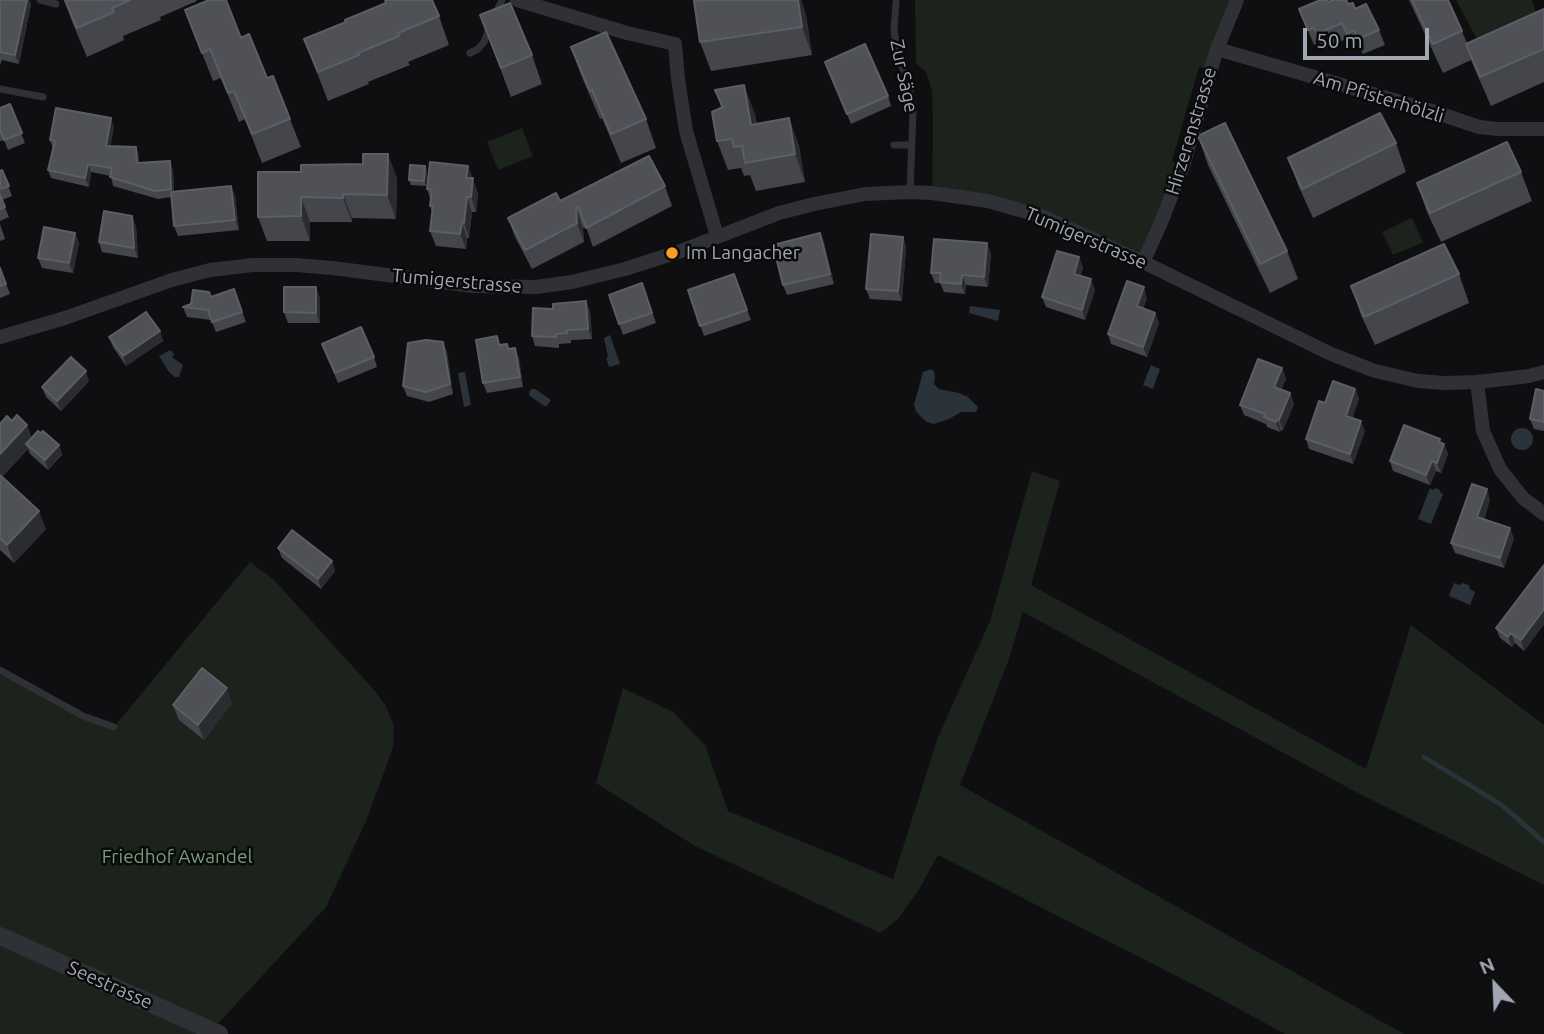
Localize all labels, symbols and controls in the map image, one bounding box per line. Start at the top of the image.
scale bar [1306,14,1432,58]
text: 50 m [1316,28,1363,52]
street label: Zur Säge [885,37,923,115]
street label: Hirzerenstrasse [1161,64,1221,198]
street label: Am Pfisterhölzli [1311,66,1447,128]
street label: Tumigerstrasse [1022,202,1150,274]
place label: Im Langacher [686,242,800,264]
marker: Im Langacher [664,245,680,261]
street label: Tumigerstrasse [391,264,523,298]
park label: Friedhof Awandel [102,846,252,868]
north arrow [1460,950,1530,1020]
text: N [1476,953,1498,979]
street label: Seestrasse [64,956,156,1014]

